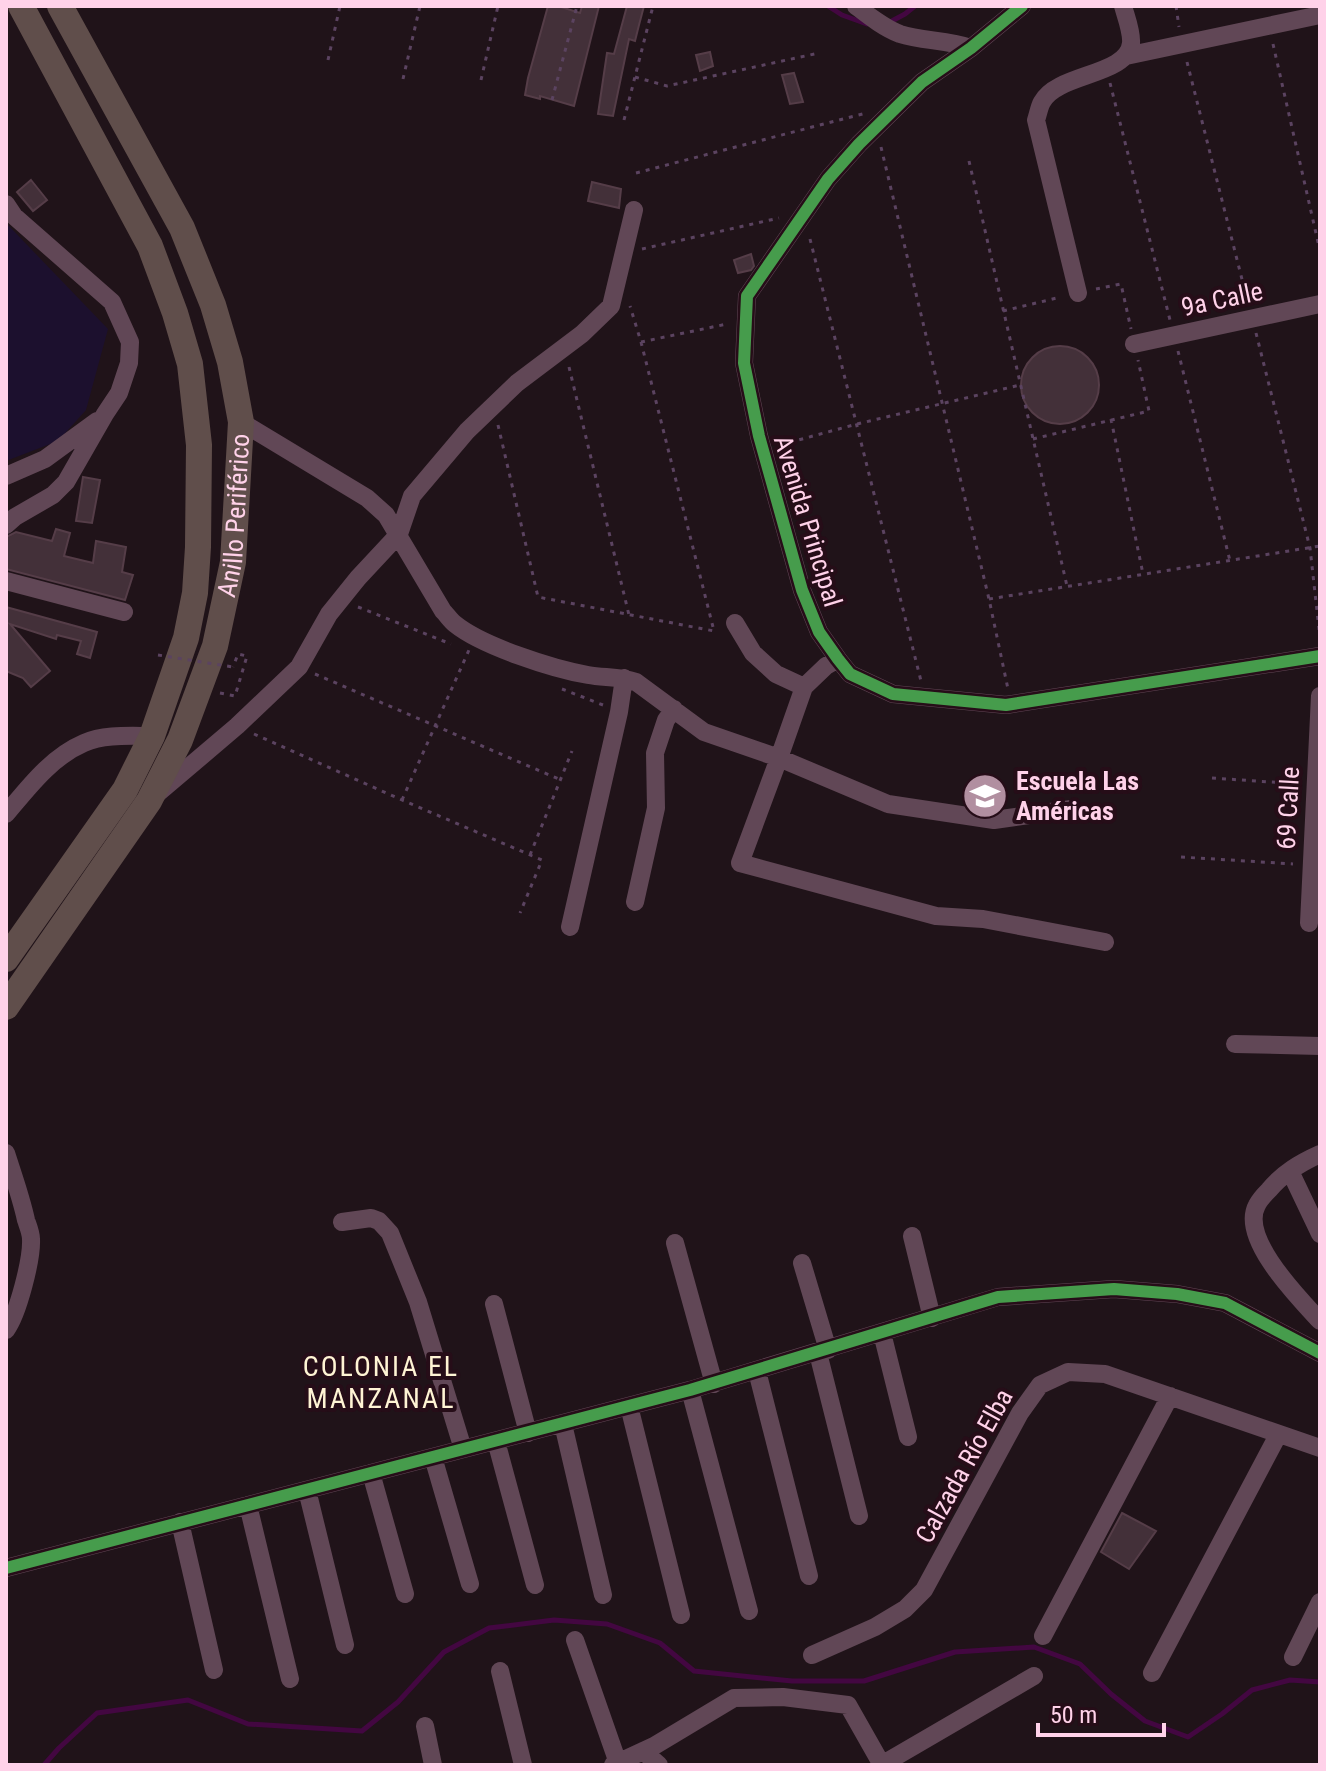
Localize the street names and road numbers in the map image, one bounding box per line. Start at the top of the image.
street label: 9a Calle [1178,276,1266,322]
street label: Avenida Principal [768,432,848,610]
street label: Anillo Periférico [211,433,255,600]
street label: 69 Calle [1271,766,1305,850]
street label: Calzada Río Elba [909,1384,1019,1548]

